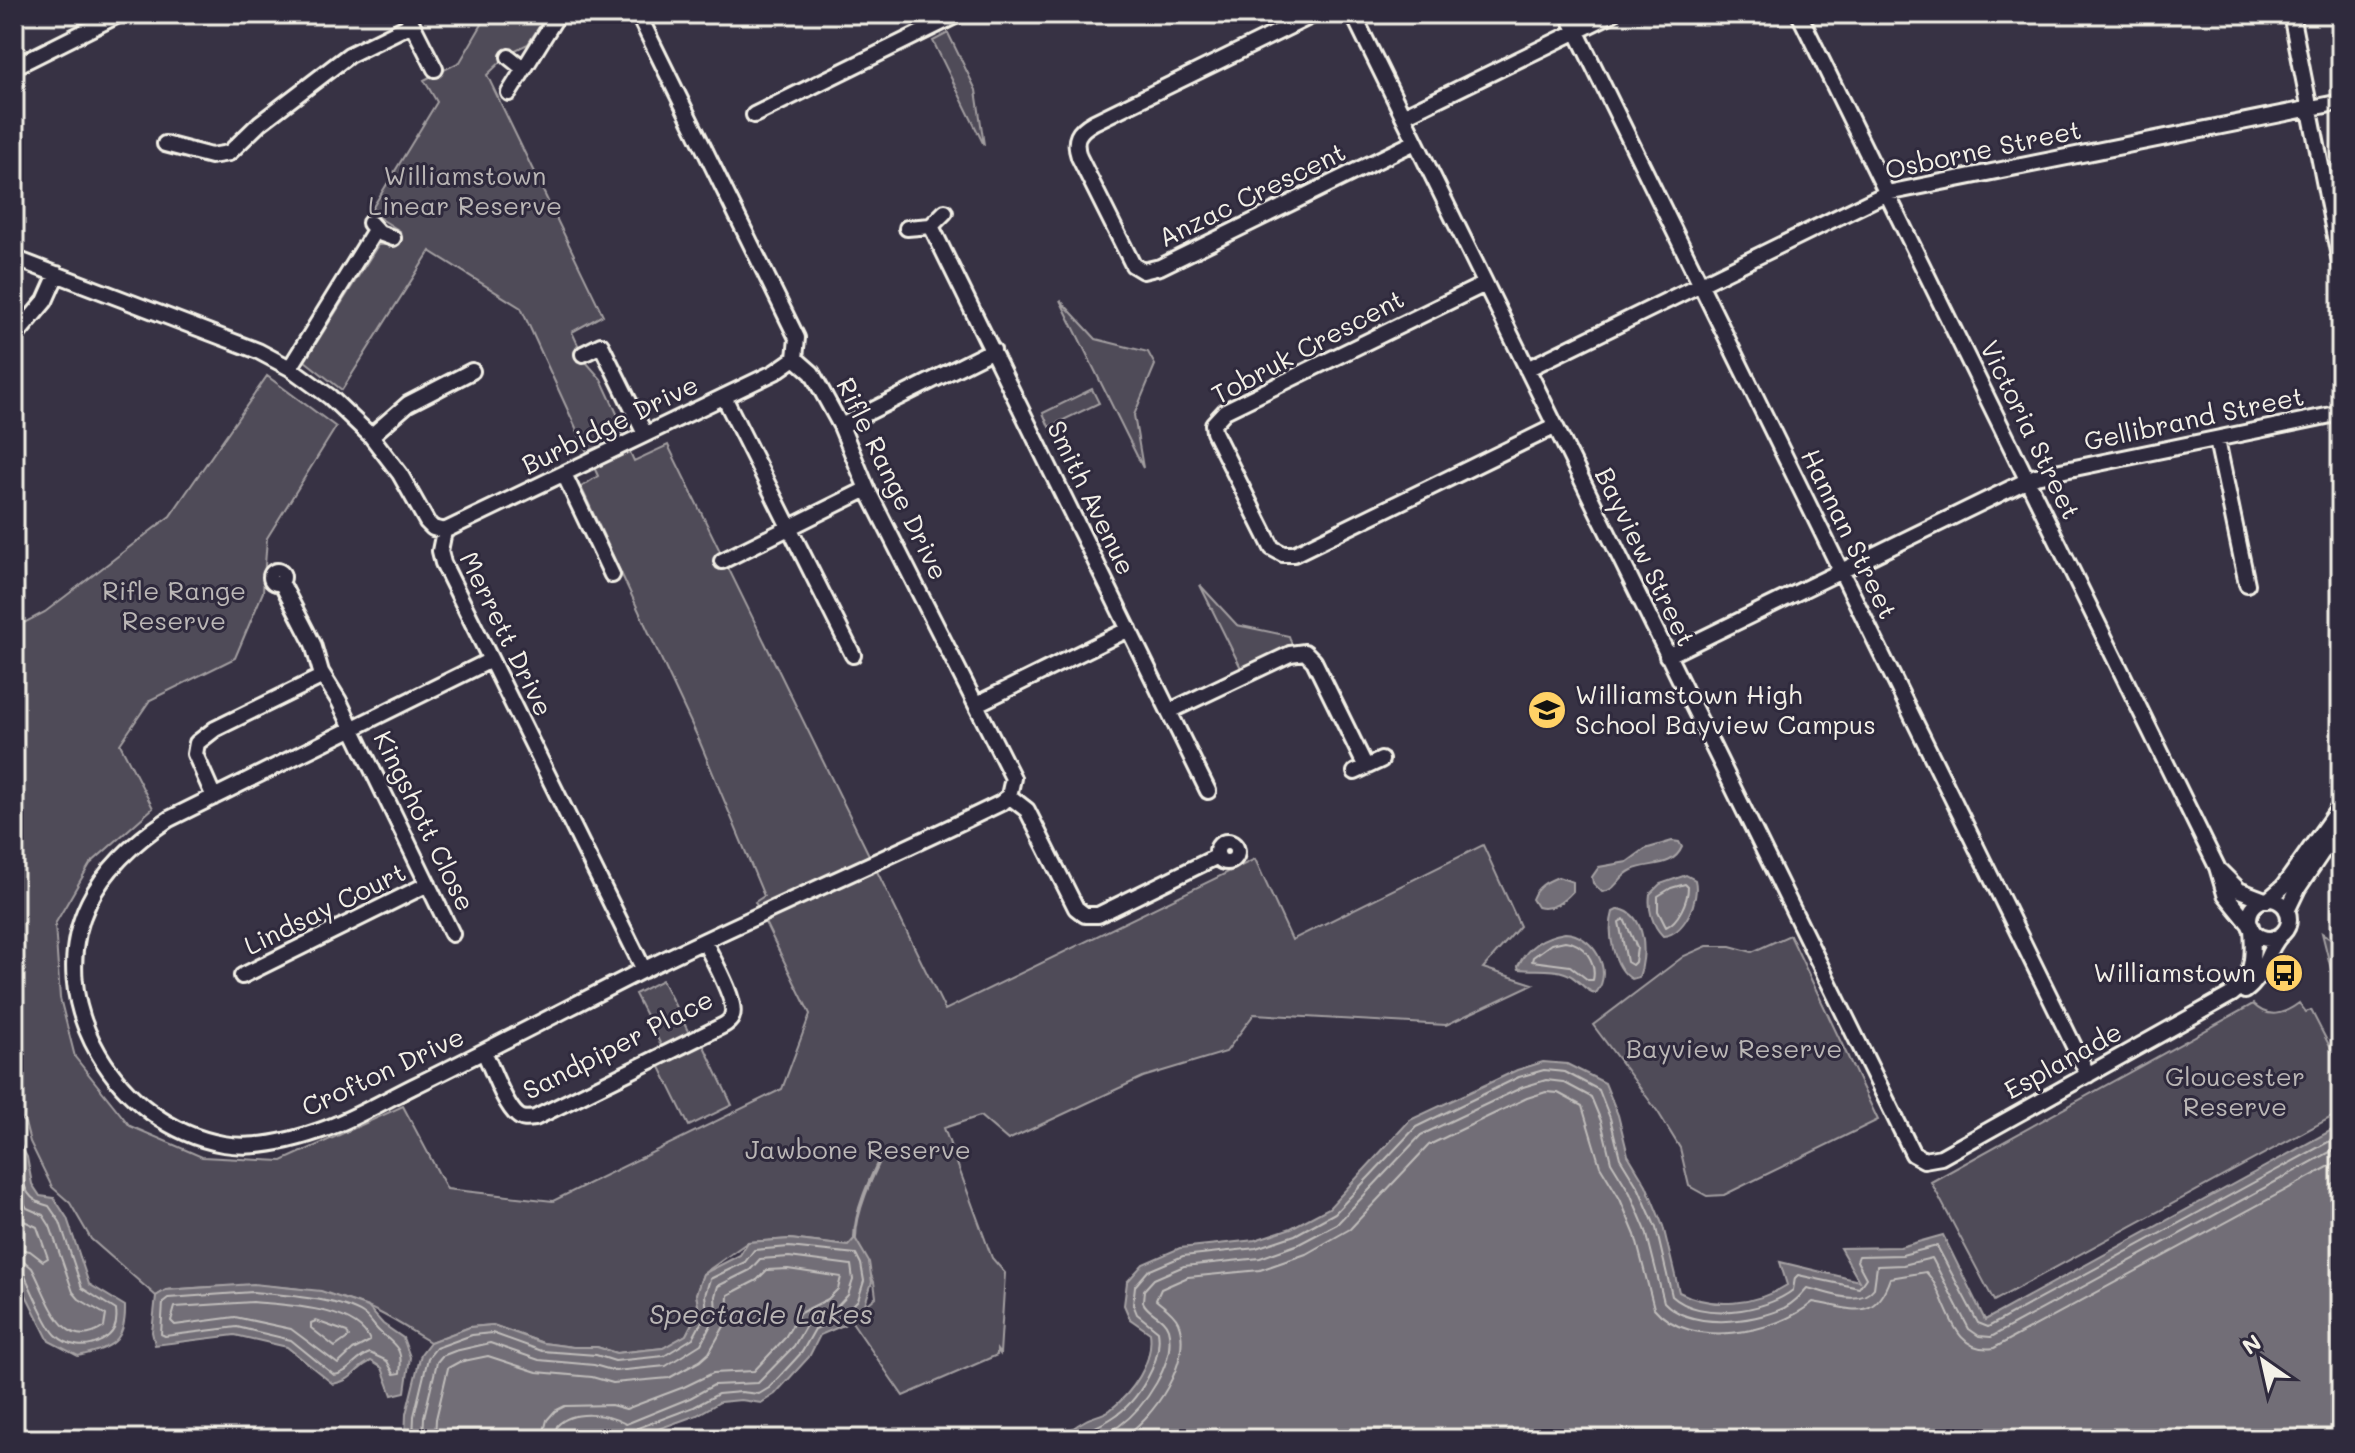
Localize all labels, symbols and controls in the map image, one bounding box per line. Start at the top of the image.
street label: Osborne Street [1882,112,2084,186]
street label: Anzac Crescent [1152,134,1351,254]
park label: Williamstown Linear Reserve [368,158,562,222]
street label: Tobruk Crescent [1205,281,1410,411]
street label: Victoria Street [1973,334,2089,525]
street label: Burbidge Drive [516,367,704,482]
street label: Rifle Range Drive [829,372,957,585]
street label: Gellibrand Street [2081,378,2307,458]
street label: Smith Avenue [1040,415,1144,580]
street label: Hannan Street [1794,443,1906,624]
street label: Bayview Street [1588,461,1704,652]
street label: Merrett Drive [452,546,561,721]
park label: Rifle Range Reserve [102,573,246,637]
place label: Williamstown High School Bayview Campus [1575,677,1876,741]
school or university icon: Williamstown High School Bayview Campus [1526,689,1568,731]
street label: Kingshott Close [367,725,483,916]
street label: Lindsay Court [238,854,411,962]
bus stop icon: Williamstown [2263,952,2305,994]
place label: Williamstown [2093,955,2256,989]
street label: Sandpiper Place [517,981,718,1107]
street label: Esplanade [1998,1014,2127,1106]
street label: Crofton Drive [296,1019,469,1124]
park label: Bayview Reserve [1626,1031,1842,1065]
park label: Gloucester Reserve [2165,1059,2305,1123]
park label: Jawbone Reserve [745,1132,971,1166]
water label: Spectacle Lakes [649,1295,873,1331]
north arrow [2223,1321,2303,1401]
text: N [2237,1327,2267,1361]

